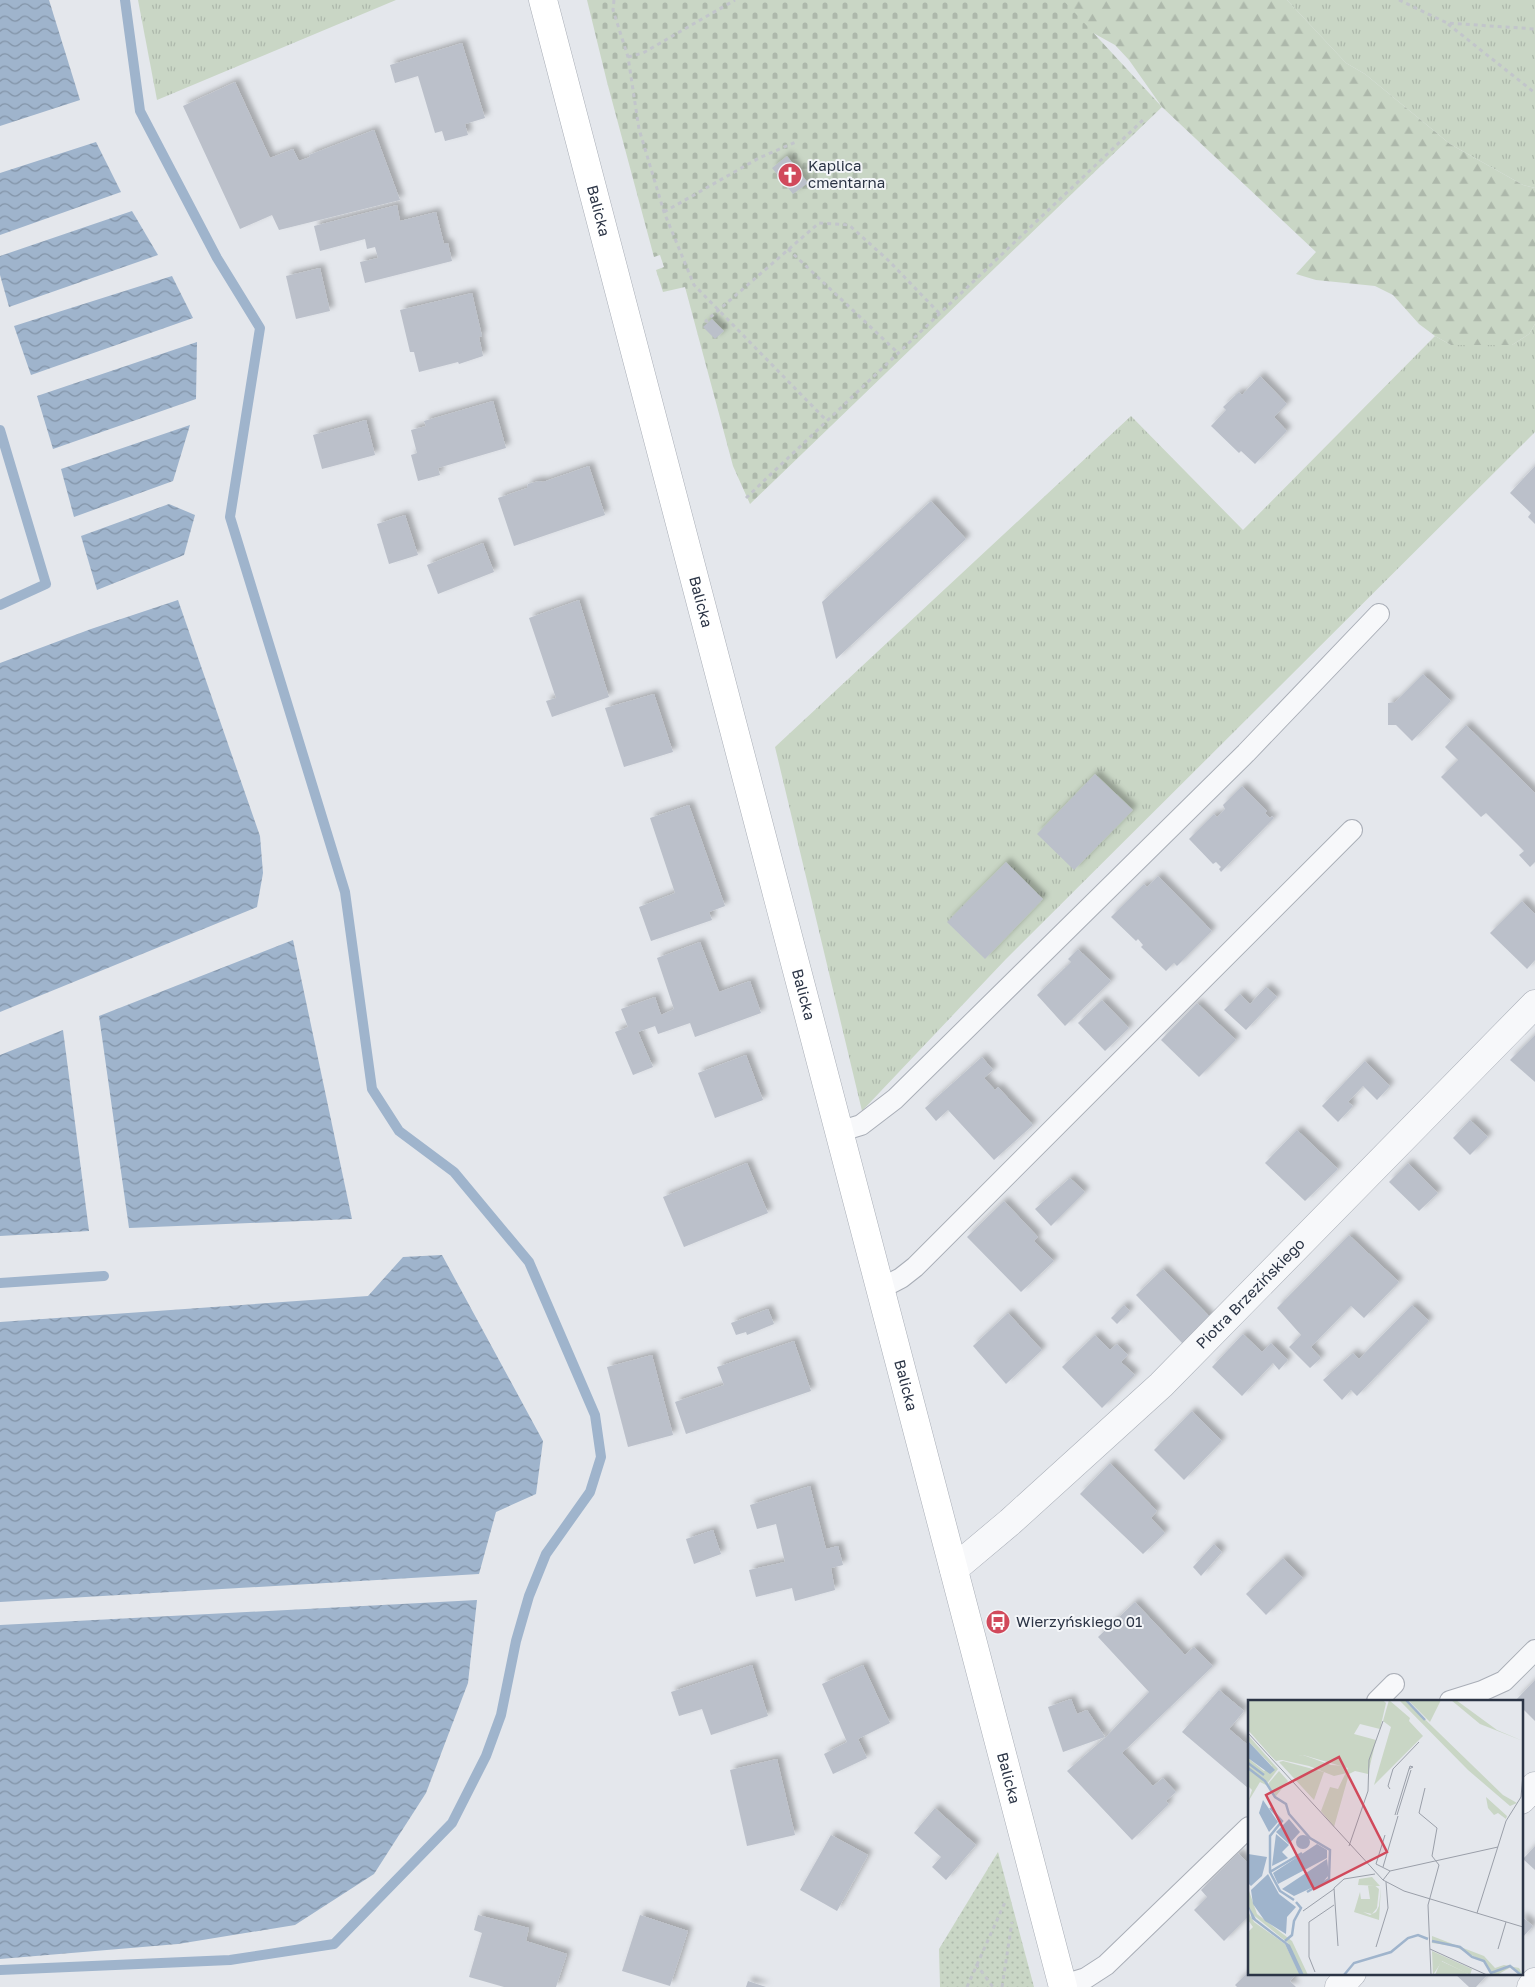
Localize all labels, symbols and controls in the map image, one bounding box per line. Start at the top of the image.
place label: Kaplica cmentarna [808,156,885,191]
church icon: Kaplica cmentarna [777,162,803,188]
street label: Balicka [584,183,614,238]
street label: Balicka [686,574,717,629]
street label: Balicka [789,967,820,1022]
street label: Piotra Brzezińskiego [1192,1234,1308,1352]
street label: Balicka [891,1357,922,1413]
bus stop icon: Wierzyńskiego 01 [985,1609,1011,1635]
place label: Wierzyńskiego 01 [1016,1612,1142,1630]
inset map [1248,1700,1522,1974]
street label: Balicka [994,1750,1025,1805]

